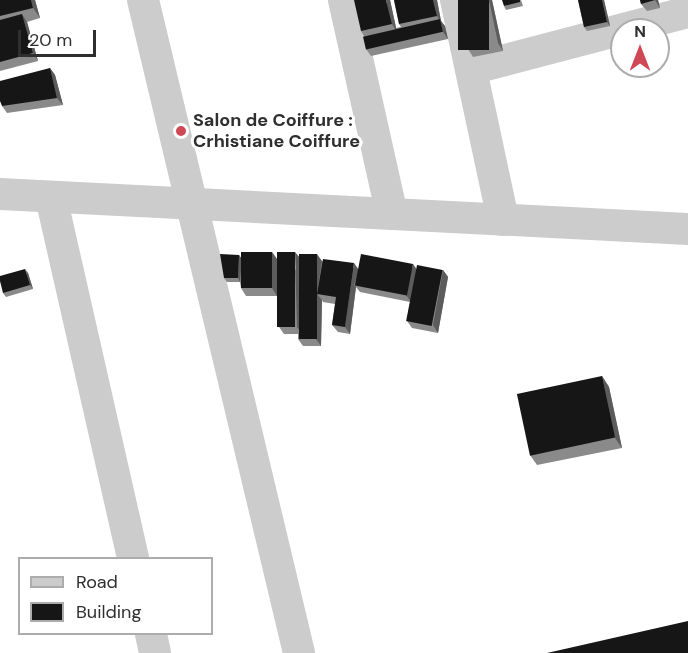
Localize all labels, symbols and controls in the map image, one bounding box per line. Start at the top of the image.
scale bar [21,18,99,56]
north arrow [610,18,670,78]
text: N [634,21,646,42]
text: 20 m [29,28,72,52]
place label: Salon de Coiffure : Crhistiane Coiffure [193,110,360,152]
marker: Salon de Coiffure : Crhistiane Coiffure [174,124,188,138]
legend [18,557,213,635]
text: Road [76,570,118,594]
text: Building [76,600,141,624]

